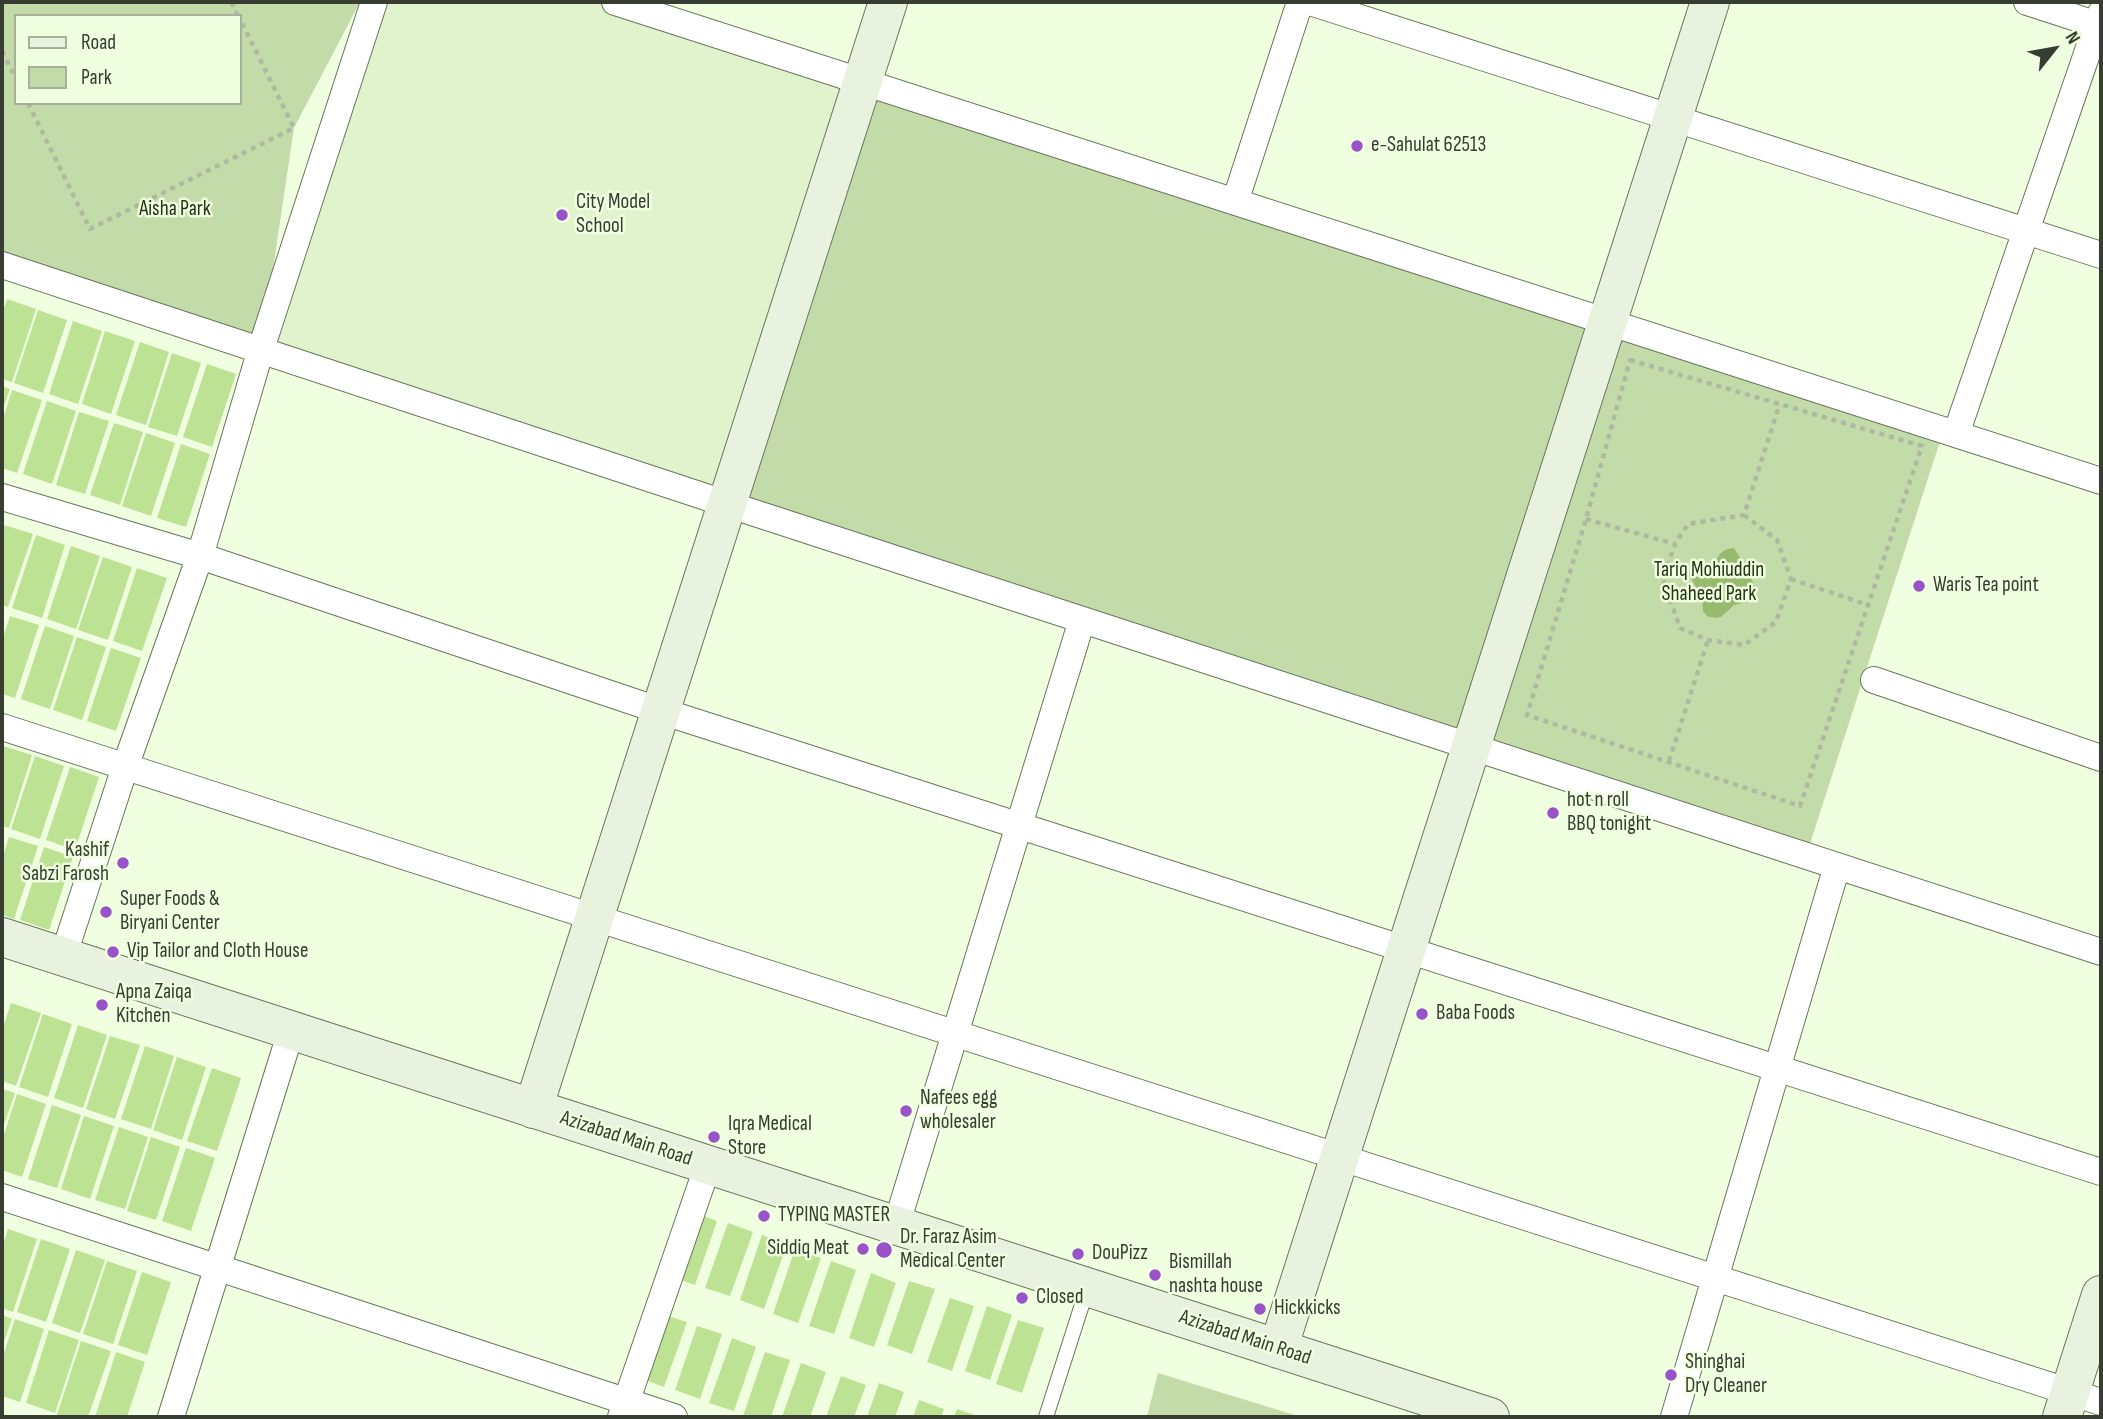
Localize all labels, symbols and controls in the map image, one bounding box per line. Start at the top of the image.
legend [14,14,242,105]
north arrow [2019,14,2089,84]
text: N [2060,28,2085,48]
text: Road [81,30,116,55]
text: Park [81,65,112,90]
place label: e-Sahulat 62513 [1371,133,1486,159]
marker: e-Sahulat 62513 [1349,138,1365,154]
place label: City Model School [576,190,650,240]
park label: Aisha Park [139,197,211,223]
marker: City Model School [554,207,570,223]
park label: Tariq Mohiuddin Shaheed Park [1654,558,1764,608]
place label: Waris Tea point [1933,573,2039,599]
marker: Waris Tea point [1911,578,1927,594]
place label: hot n roll BBQ tonight [1567,788,1651,838]
marker: hot n roll BBQ tonight [1545,805,1561,821]
place label: Kashif Sabzi Farosh [22,838,109,888]
marker: Kashif Sabzi Farosh [115,855,131,871]
place label: Super Foods & Biryani Center [120,887,220,937]
marker: Super Foods & Biryani Center [98,904,114,920]
place label: Vip Tailor and Cloth House [127,939,308,965]
marker: Vip Tailor and Cloth House [105,944,121,960]
place label: Apna Zaiqa Kitchen [116,980,192,1030]
marker: Apna Zaiqa Kitchen [94,997,110,1013]
place label: Baba Foods [1436,1001,1515,1027]
marker: Baba Foods [1414,1006,1430,1022]
place label: Nafees egg wholesaler [920,1086,997,1136]
marker: Nafees egg wholesaler [898,1103,914,1119]
street label: Azizabad Main Road [557,1106,695,1172]
place label: Iqra Medical Store [728,1112,812,1162]
marker: Iqra Medical Store [706,1129,722,1145]
place label: TYPING MASTER [778,1203,890,1229]
marker: TYPING MASTER [756,1208,772,1224]
place label: Dr. Faraz Asim Medical Center [900,1225,1005,1275]
place label: Siddiq Meat [767,1236,849,1262]
marker: Dr. Faraz Asim Medical Center [874,1240,894,1260]
marker: Siddiq Meat [855,1241,871,1257]
place label: DouPizz [1092,1241,1148,1267]
marker: DouPizz [1070,1246,1086,1262]
place label: Bismillah nashta house [1169,1250,1263,1300]
marker: Bismillah nashta house [1147,1267,1163,1283]
place label: Closed [1036,1285,1084,1311]
marker: Closed [1014,1290,1030,1306]
place label: Hickkicks [1274,1296,1341,1322]
marker: Hickkicks [1252,1301,1268,1317]
street label: Azizabad Main Road [1176,1305,1314,1371]
place label: Shinghai Dry Cleaner [1685,1350,1767,1400]
marker: Shinghai Dry Cleaner [1663,1367,1679,1383]

